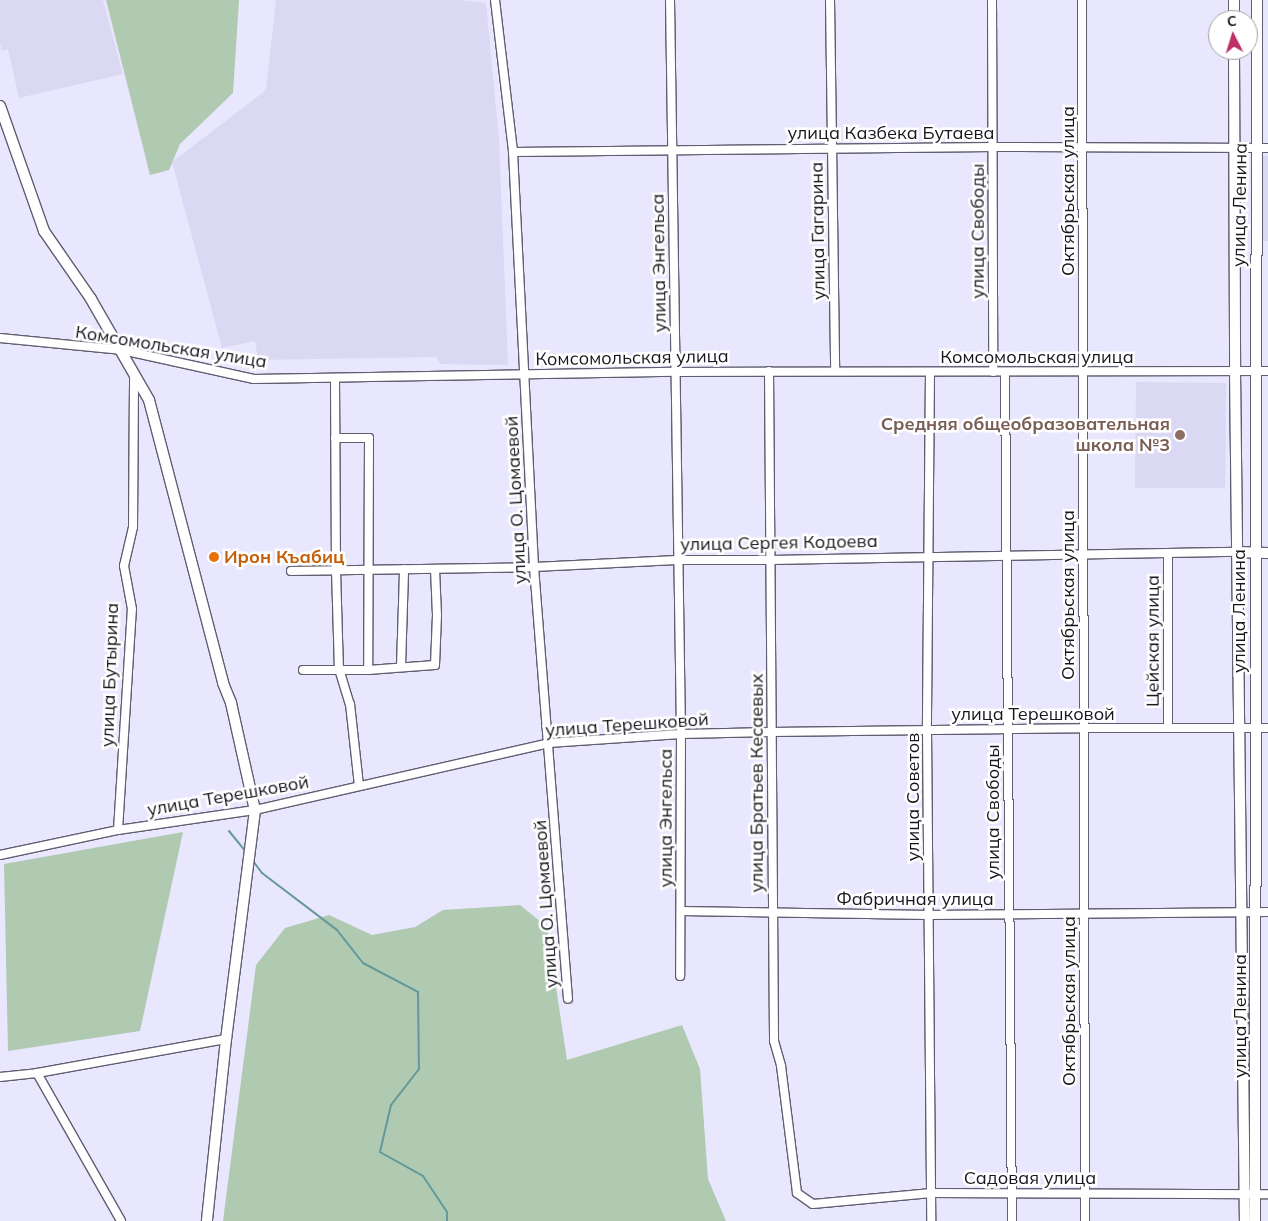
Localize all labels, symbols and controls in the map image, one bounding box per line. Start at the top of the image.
north arrow [1208,10,1258,60]
text: С [1226,12,1237,30]
street label: Октябрьская улица [1057,106,1079,276]
street label: улица Казбека Бутаева [787,122,995,144]
street label: улица Ленина [1228,143,1252,267]
street label: улица Гагарина [806,162,830,300]
street label: улица Свободы [967,163,989,299]
street label: улица Энгельса [647,193,671,333]
street label: Комсомольская улица [74,321,268,373]
street label: Комсомольская улица [535,346,729,370]
street label: Комсомольская улица [940,346,1134,368]
place label: Средняя общеобразовательная школа №3 [881,414,1170,456]
street label: улица О. Цомаевой [501,415,531,585]
marker: Средняя общеобразовательная школа №3 [1174,429,1186,441]
street label: Октябрьская улица [1057,510,1079,680]
street label: улица Сергея Кодоева [680,530,878,556]
place label: Ирон Къабиц [224,546,344,568]
street label: улица Ленина [1228,549,1250,673]
marker: Ирон Къабиц [208,551,220,563]
street label: Цейская улица [1142,575,1164,707]
street label: улица Бутырина [97,603,123,747]
street label: улица Братьев Кесаевых [746,673,768,893]
street label: улица Терешковой [951,703,1115,725]
street label: улица Терешковой [545,709,709,741]
street label: улица Советов [902,733,924,861]
street label: улица Свободы [982,744,1004,880]
street label: улица Энгельса [655,749,677,887]
street label: улица Терешковой [146,771,310,821]
street label: улица О. Цомаевой [529,819,563,989]
street label: Фабричная улица [836,888,994,910]
street label: Октябрьская улица [1058,916,1080,1086]
street label: улица Ленина [1229,954,1251,1078]
street label: Садовая улица [964,1167,1096,1189]

